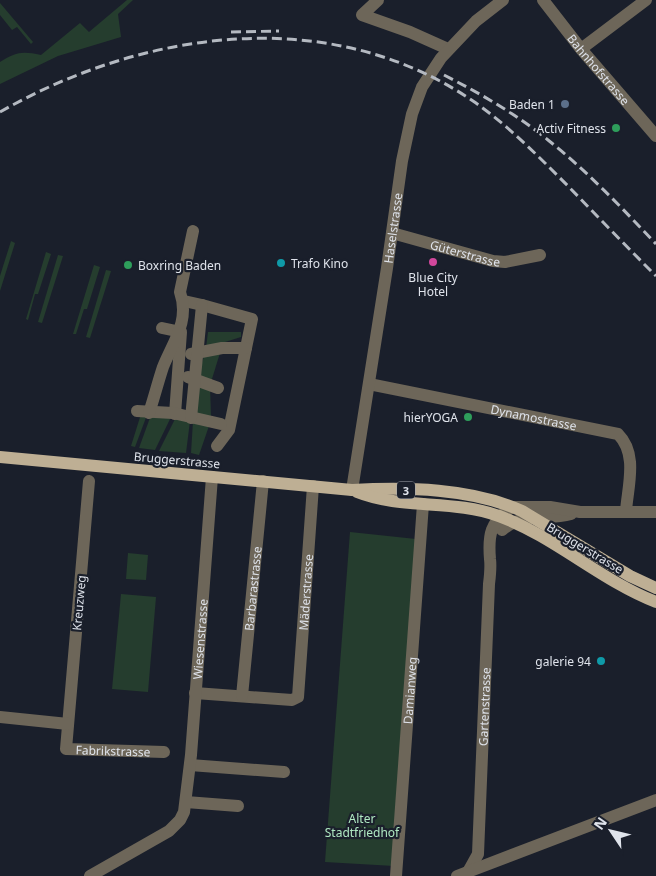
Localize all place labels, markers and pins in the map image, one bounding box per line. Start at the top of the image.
place label: Baden 1 [509,96,555,113]
marker: Baden 1 [559,98,571,110]
place label: Activ Fitness [537,120,606,137]
marker: Activ Fitness [610,122,622,134]
place label: Trafo Kino [291,255,348,272]
marker: Blue City Hotel [427,256,439,268]
place label: Boxring Baden [138,257,221,274]
marker: Trafo Kino [275,257,287,269]
marker: Boxring Baden [122,259,134,271]
place label: Blue City Hotel [408,269,459,300]
place label: hierYOGA [403,409,458,426]
marker: hierYOGA [462,411,474,423]
place label: galerie 94 [535,653,591,670]
marker: galerie 94 [595,655,607,667]

